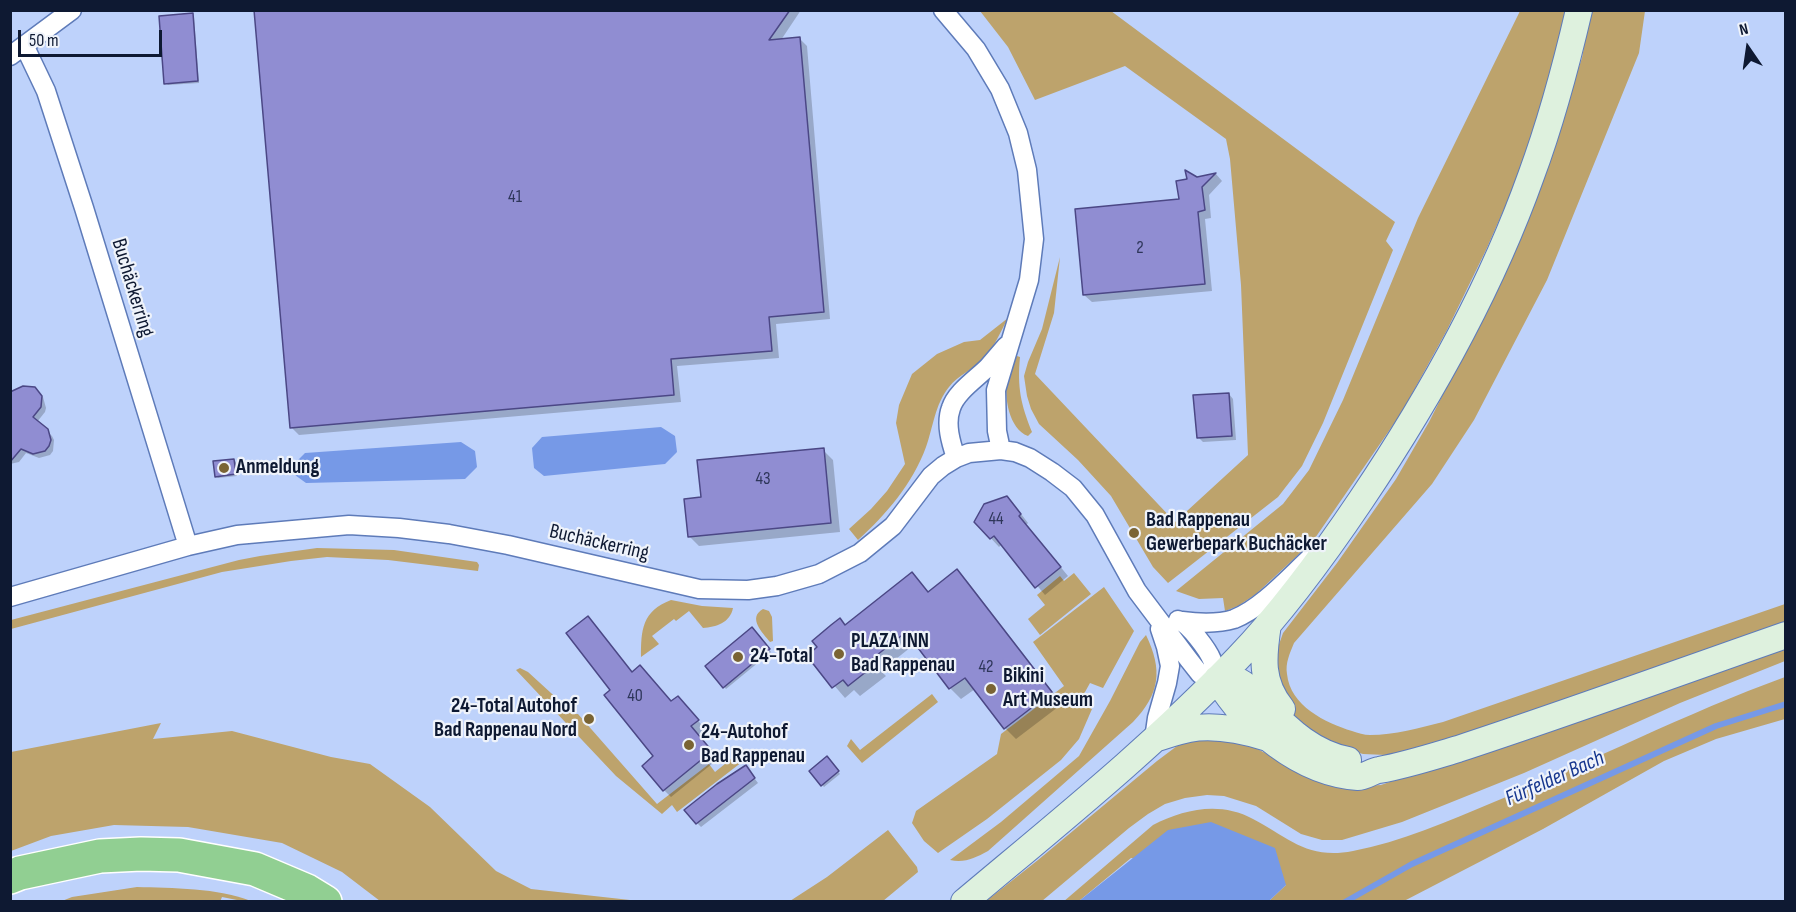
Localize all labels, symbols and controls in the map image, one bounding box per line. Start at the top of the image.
scale bar [21,18,165,56]
north arrow [1718,18,1778,78]
text: N [1738,20,1750,40]
text: 50 m [29,30,59,51]
house number: 41 [508,186,522,208]
street label: Buchäckerring [105,236,159,340]
house number: 2 [1136,237,1144,259]
place label: Anmeldung [236,455,319,481]
marker: Anmeldung [217,461,231,475]
house number: 43 [755,468,771,490]
house number: 44 [988,508,1004,530]
place label: Bad Rappenau Gewerbepark Buchäcker [1146,508,1327,558]
street label: Buchäckerring [547,519,651,567]
marker: Bad Rappenau Gewerbepark Buchäcker [1127,526,1141,540]
place label: PLAZA INN Bad Rappenau [851,629,955,679]
place label: 24-Total [750,644,813,670]
marker: PLAZA INN Bad Rappenau [832,647,846,661]
marker: 24-Total [731,650,745,664]
house number: 42 [978,656,994,678]
place label: Bikini Art Museum [1003,664,1093,714]
marker: Bikini Art Museum [984,682,998,696]
house number: 40 [627,685,643,707]
place label: 24-Total Autohof Bad Rappenau Nord [434,694,577,744]
marker: 24-Total Autohof Bad Rappenau Nord [582,712,596,726]
place label: 24-Autohof Bad Rappenau [701,720,805,770]
marker: 24-Autohof Bad Rappenau [682,738,696,752]
water label: Fürfelder Bach [1501,746,1609,812]

